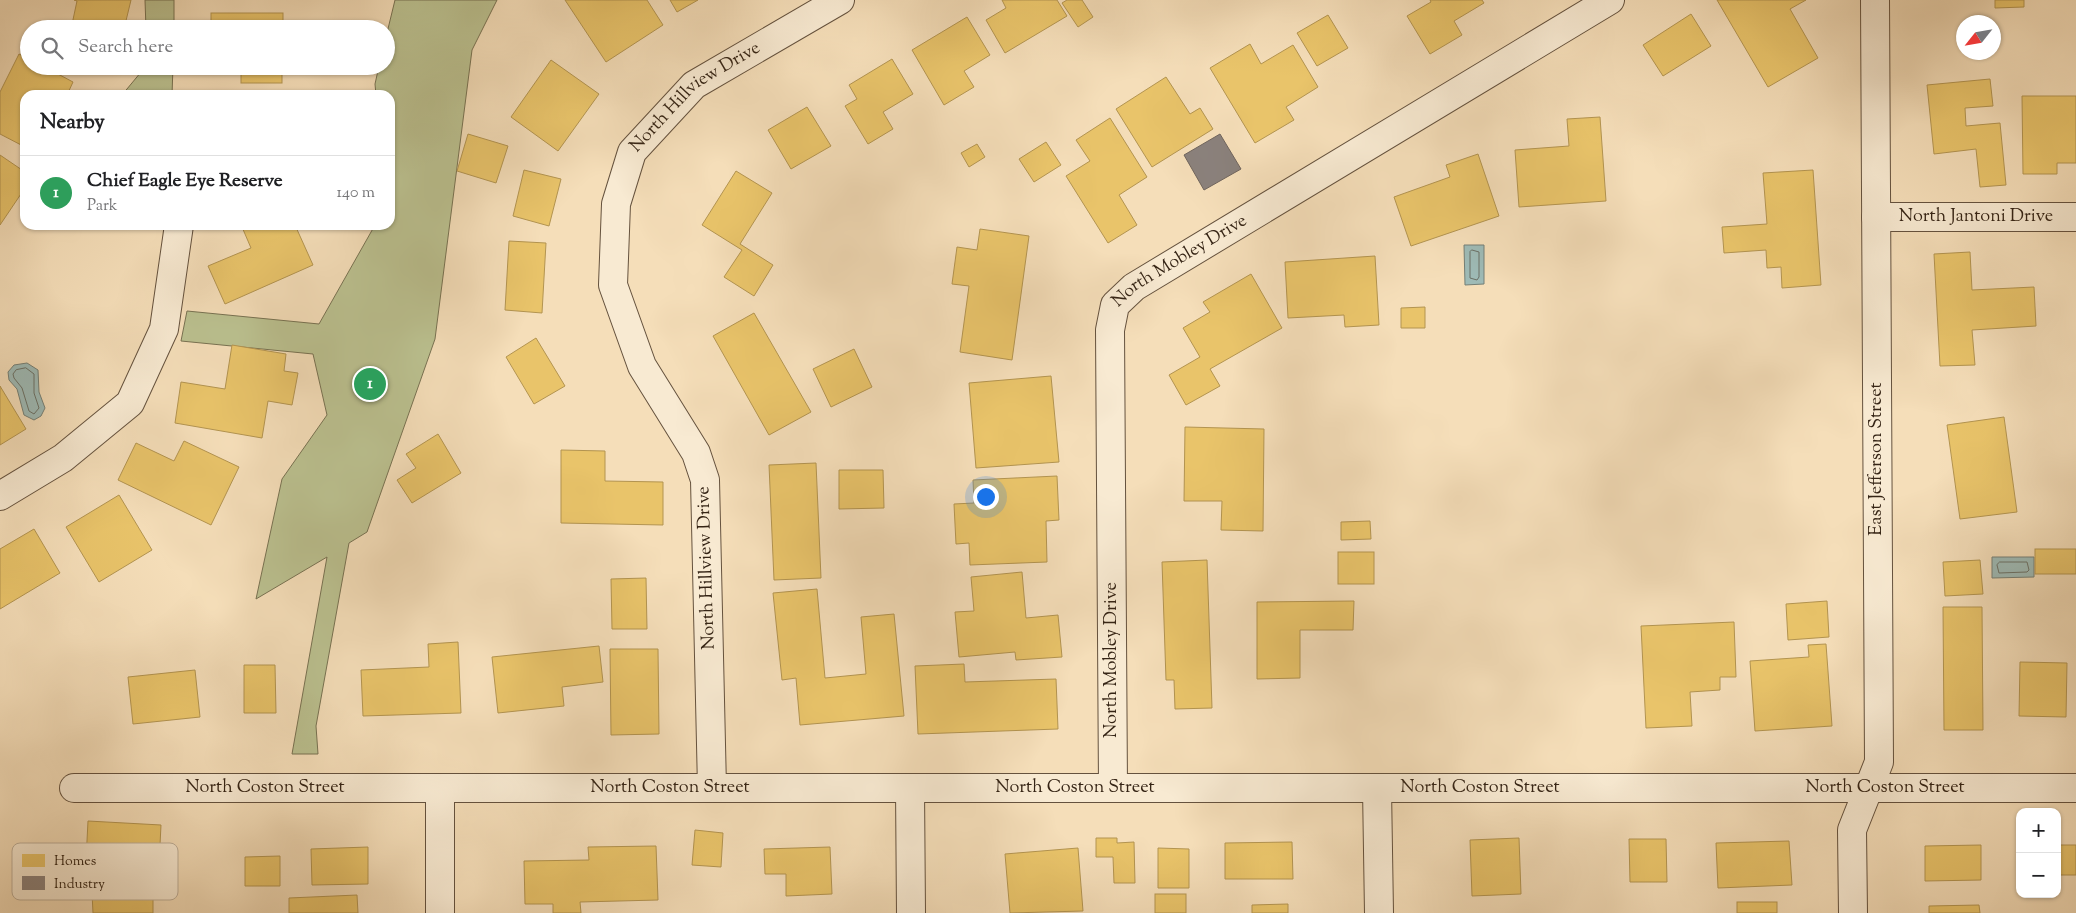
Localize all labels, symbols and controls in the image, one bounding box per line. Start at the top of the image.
north arrow [1956,15,2001,60]
search box [20,20,395,75]
icon: search [38,34,66,62]
text: Search here [78,34,173,61]
street label: North Hillview Drive [624,36,766,159]
text: Nearby [40,108,105,138]
text: Chief Eagle Eye Reserve [87,168,283,195]
text: 1 [53,182,59,205]
text: 140 m [337,182,375,205]
text: Park [87,195,118,218]
street label: North Jantoni Drive [1899,204,2053,230]
street label: North Mobley Drive [1106,209,1252,314]
pin: 1 [354,365,386,403]
street label: East Jefferson Street [1864,382,1890,536]
your location [973,484,999,510]
street label: North Hillview Drive [691,486,723,650]
street label: North Mobley Drive [1099,582,1125,738]
street label: North Coston Street [185,775,345,801]
street label: North Coston Street [590,775,750,801]
street label: North Coston Street [995,775,1155,801]
street label: North Coston Street [1400,775,1560,801]
street label: North Coston Street [1805,775,1965,801]
map controls [2016,808,2061,898]
button: + [2016,808,2061,853]
legend [12,843,178,900]
text: Homes [54,852,96,872]
button: − [2016,853,2061,898]
text: Industry [54,875,105,895]

